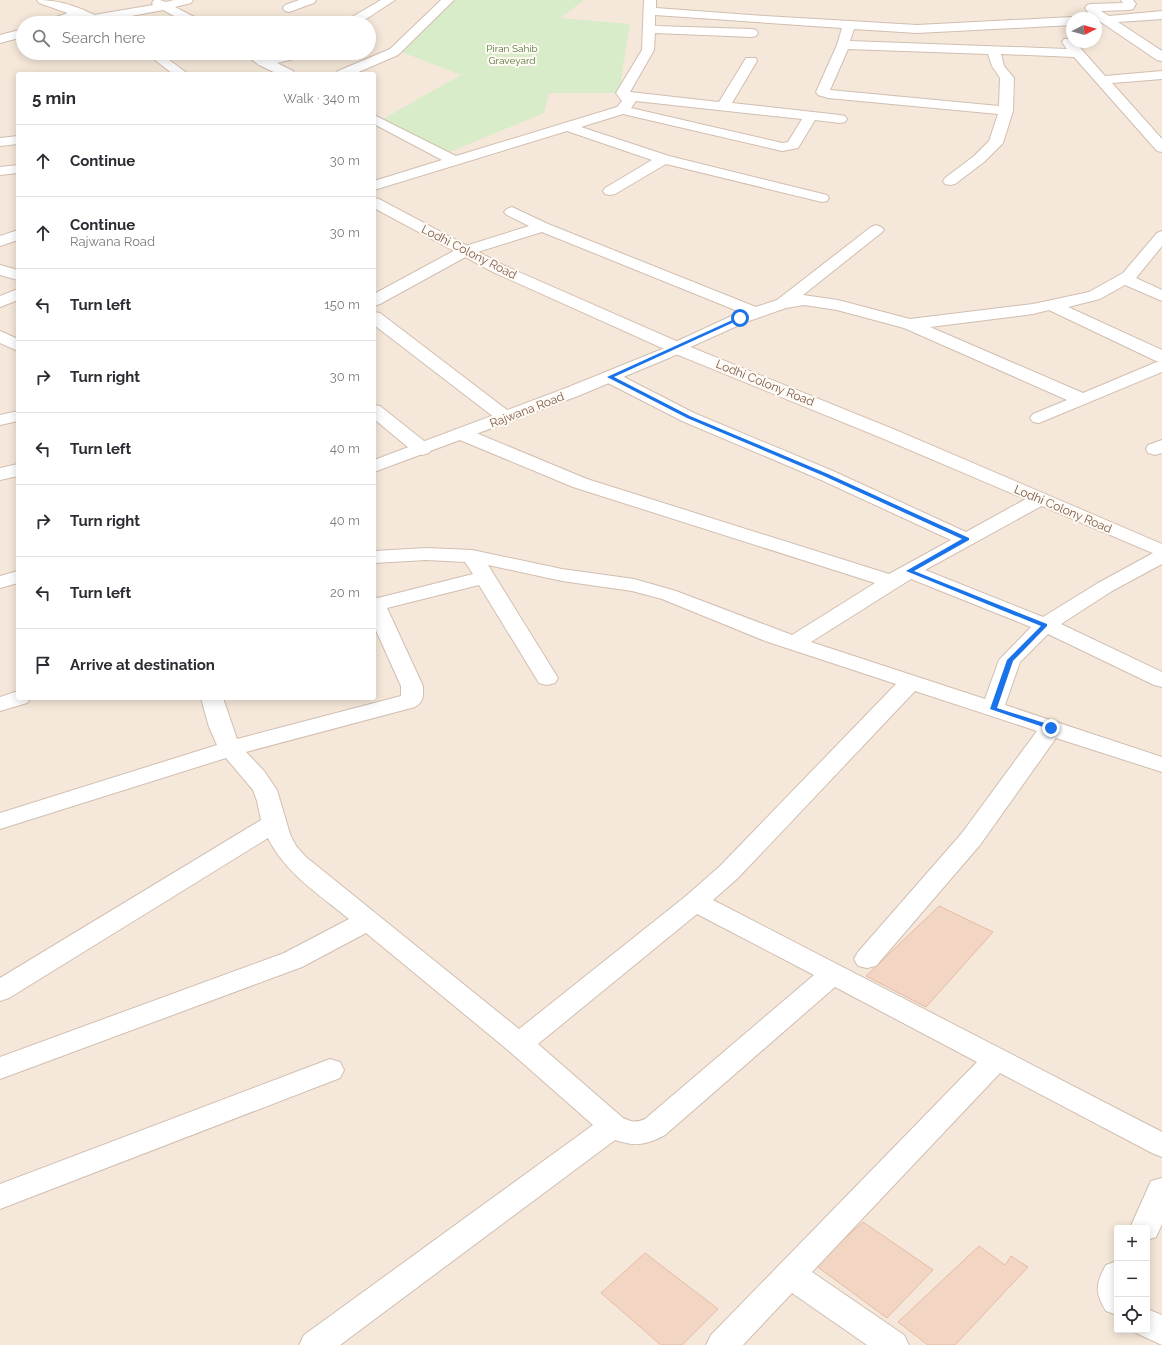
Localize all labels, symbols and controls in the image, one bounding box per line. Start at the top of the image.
north arrow [1066,12,1102,48]
search box [16,16,376,60]
icon: search [30,27,52,49]
text: Search here [62,29,145,47]
park label: Piran Sahib Graveyard [486,43,538,66]
text: 5 min [32,88,76,108]
text: Walk · 340 m [283,91,360,106]
icon: ahead [32,150,54,172]
text: Continue [70,152,135,170]
text: 30 m [330,153,360,168]
text: Continue [70,216,135,234]
icon: ahead [32,222,54,244]
street label: Lodhi Colony Road [419,222,519,282]
text: 30 m [330,225,360,240]
text: Rajwana Road [70,234,155,249]
icon: left [32,294,54,316]
text: Turn left [70,296,131,314]
text: 150 m [324,297,360,312]
route start [731,309,749,327]
street label: Lodhi Colony Road [714,357,816,409]
icon: right [32,366,54,388]
text: Turn right [70,368,140,386]
text: 30 m [330,369,360,384]
street label: Rajwana Road [488,389,566,431]
icon: left [32,438,54,460]
text: Turn left [70,440,131,458]
text: 40 m [330,441,360,456]
street label: Lodhi Colony Road [1012,482,1114,536]
icon: right [32,510,54,532]
text: Turn right [70,512,140,530]
text: 40 m [330,513,360,528]
icon: left [32,582,54,604]
text: Turn left [70,584,131,602]
text: 20 m [330,585,360,600]
icon: arrive [32,654,54,676]
text: Arrive at destination [70,656,215,674]
route end [1042,719,1060,737]
map controls [1114,1225,1150,1333]
button: + [1114,1225,1150,1261]
button: − [1114,1261,1150,1297]
button: locate [1114,1297,1150,1333]

